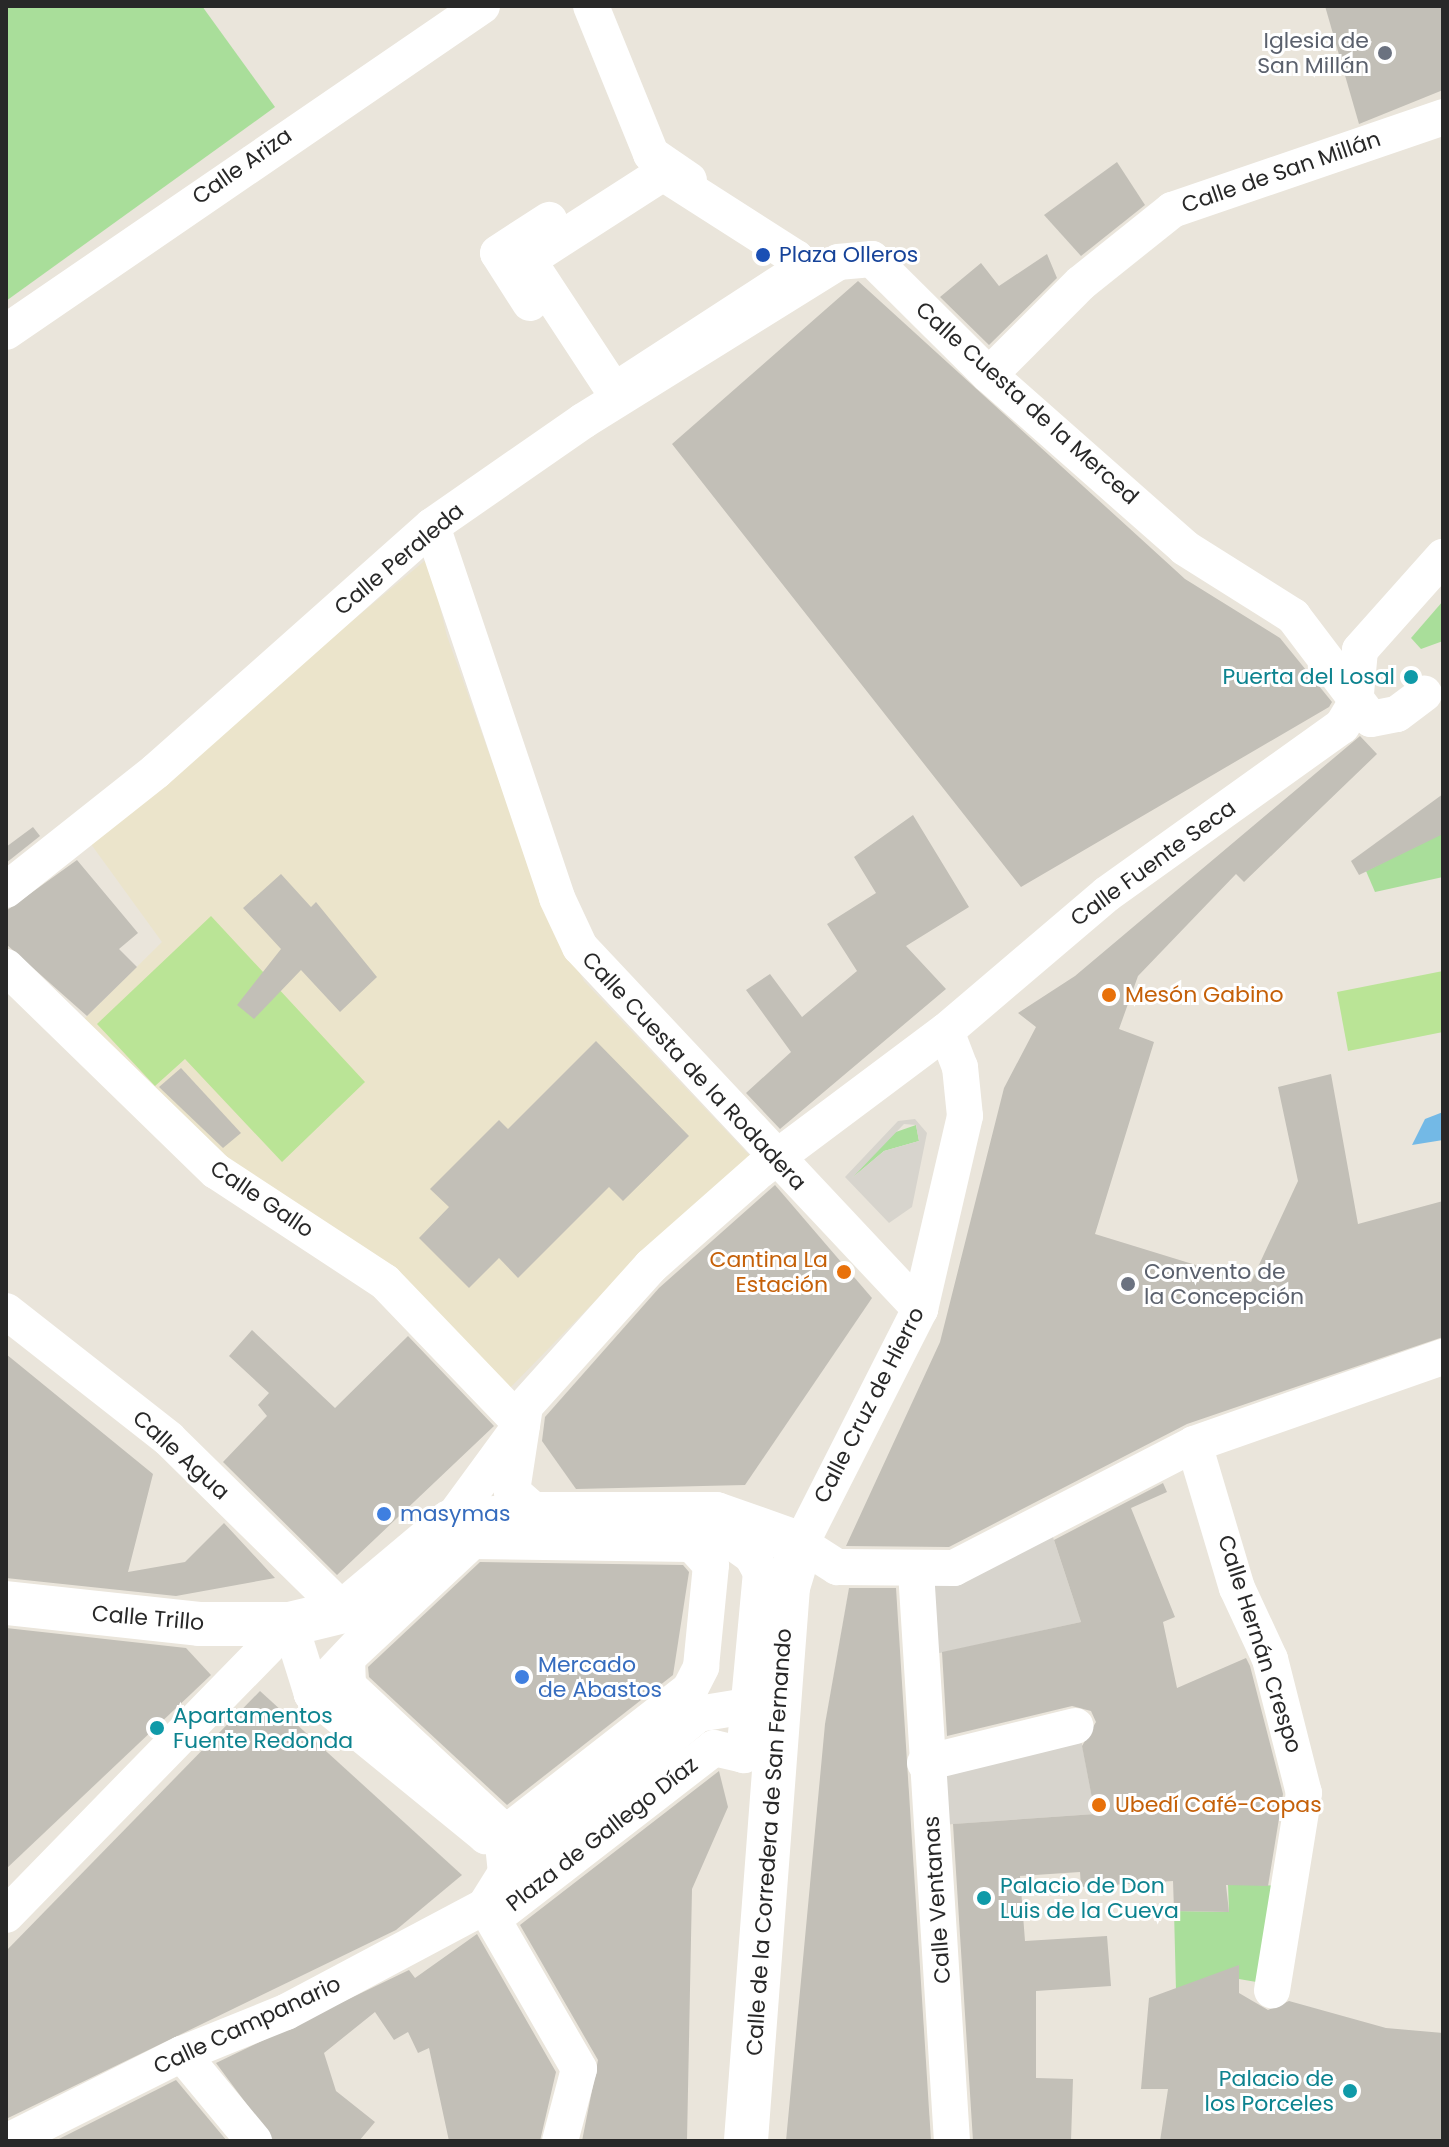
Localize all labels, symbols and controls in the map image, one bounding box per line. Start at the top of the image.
place label: Iglesia de San Millán [1257,27,1369,78]
marker: Iglesia de San Millán [1376,44,1394,62]
street label: Calle Ariza [187,122,297,210]
street label: Calle de San Millán [1178,126,1384,218]
place label: Plaza Olleros [779,242,918,268]
marker: Plaza Olleros [754,246,772,264]
street label: Calle Cuesta de la Merced [910,296,1144,510]
street label: Calle Peraleda [329,497,469,621]
place label: Puerta del Losal [1222,664,1395,690]
marker: Puerta del Losal [1402,668,1420,686]
street label: Calle Fuente Seca [1065,794,1241,932]
street label: Calle Cuesta de la Rodadera [576,946,812,1196]
place label: Mesón Gabino [1125,982,1284,1008]
marker: Mesón Gabino [1100,986,1118,1004]
street label: Calle Gallo [205,1155,319,1243]
place label: Cantina La Estación [709,1246,828,1298]
place label: Convento de la Concepción [1144,1258,1304,1310]
marker: Cantina La Estación [835,1263,853,1281]
marker: Convento de la Concepción [1119,1275,1137,1293]
street label: Calle Cruz de Hierro [808,1303,930,1507]
street label: Calle Agua [127,1405,235,1505]
place label: masymas [400,1501,510,1527]
marker: masymas [375,1505,393,1523]
street label: Calle Hernán Crespo [1212,1532,1308,1756]
street label: Calle Trillo [91,1600,205,1636]
street label: Calle de la Corredera de San Fernando [741,1627,797,2057]
place label: Mercado de Abastos [538,1651,662,1702]
marker: Mercado de Abastos [513,1668,531,1686]
place label: Apartamentos Fuente Redonda [173,1702,353,1754]
marker: Apartamentos Fuente Redonda [148,1719,166,1737]
street label: Plaza de Gallego Díaz [501,1751,703,1917]
place label: Ubedí Café-Copas [1115,1792,1322,1818]
marker: Ubedí Café-Copas [1090,1796,1108,1814]
street label: Calle Ventanas [918,1815,956,1985]
place label: Palacio de Don Luis de la Cueva [1000,1872,1179,1924]
marker: Palacio de Don Luis de la Cueva [975,1889,993,1907]
street label: Calle Campanario [149,1970,345,2080]
place label: Palacio de los Porceles [1205,2065,1334,2116]
marker: Palacio de los Porceles [1341,2082,1359,2100]

